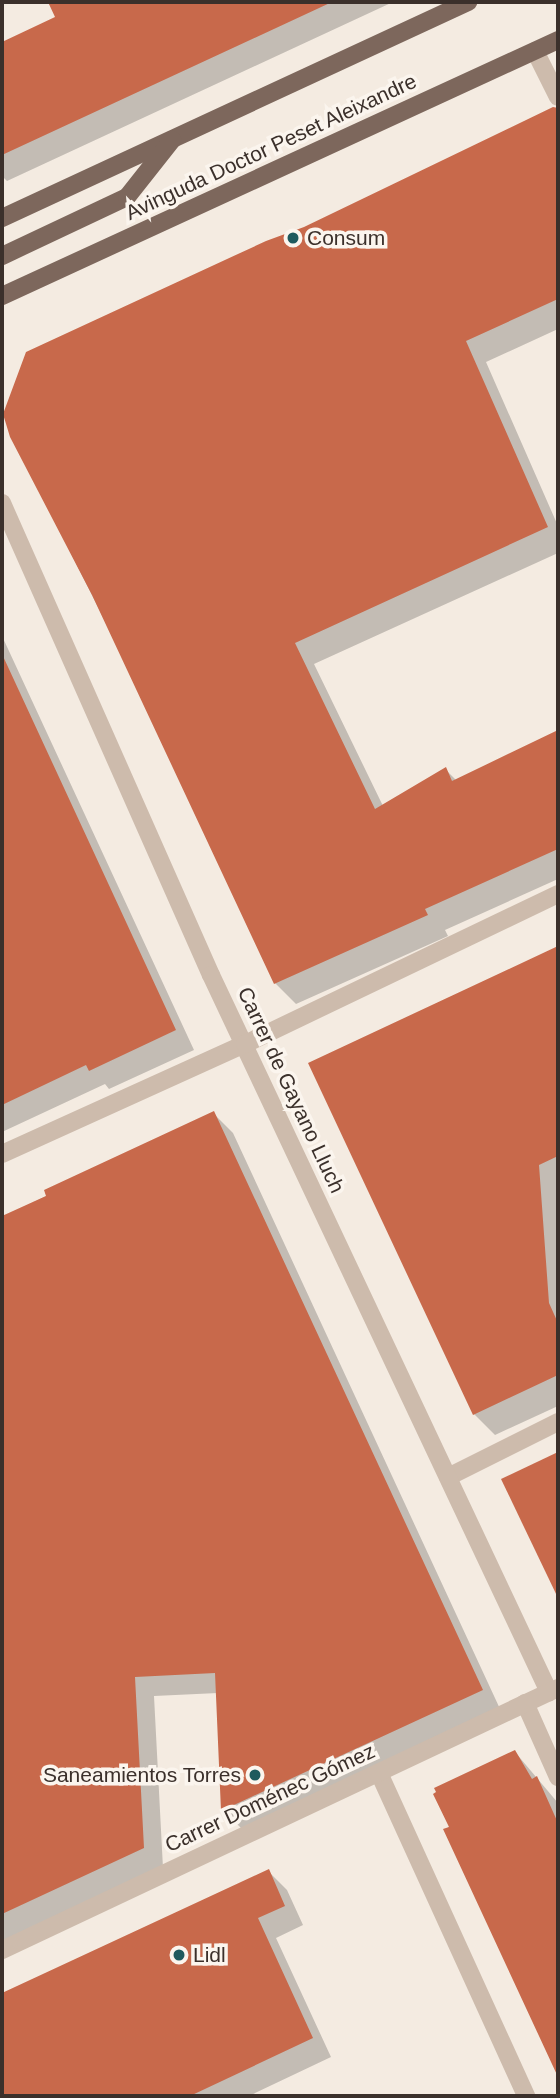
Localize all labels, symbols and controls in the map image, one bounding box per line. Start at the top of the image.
street label: Avinguda Doctor Peset Aleixandre [121,68,421,226]
place label: Consum [307,225,385,251]
marker: Consum [285,230,301,246]
street label: Carrer de Gayano Lluch [232,983,350,1197]
street label: Carrer Doménec Gómez [161,1738,379,1858]
place label: Saneamientos Torres [43,1762,241,1788]
marker: Saneamientos Torres [247,1767,263,1783]
place label: Lidl [193,1942,226,1968]
marker: Lidl [171,1947,187,1963]

